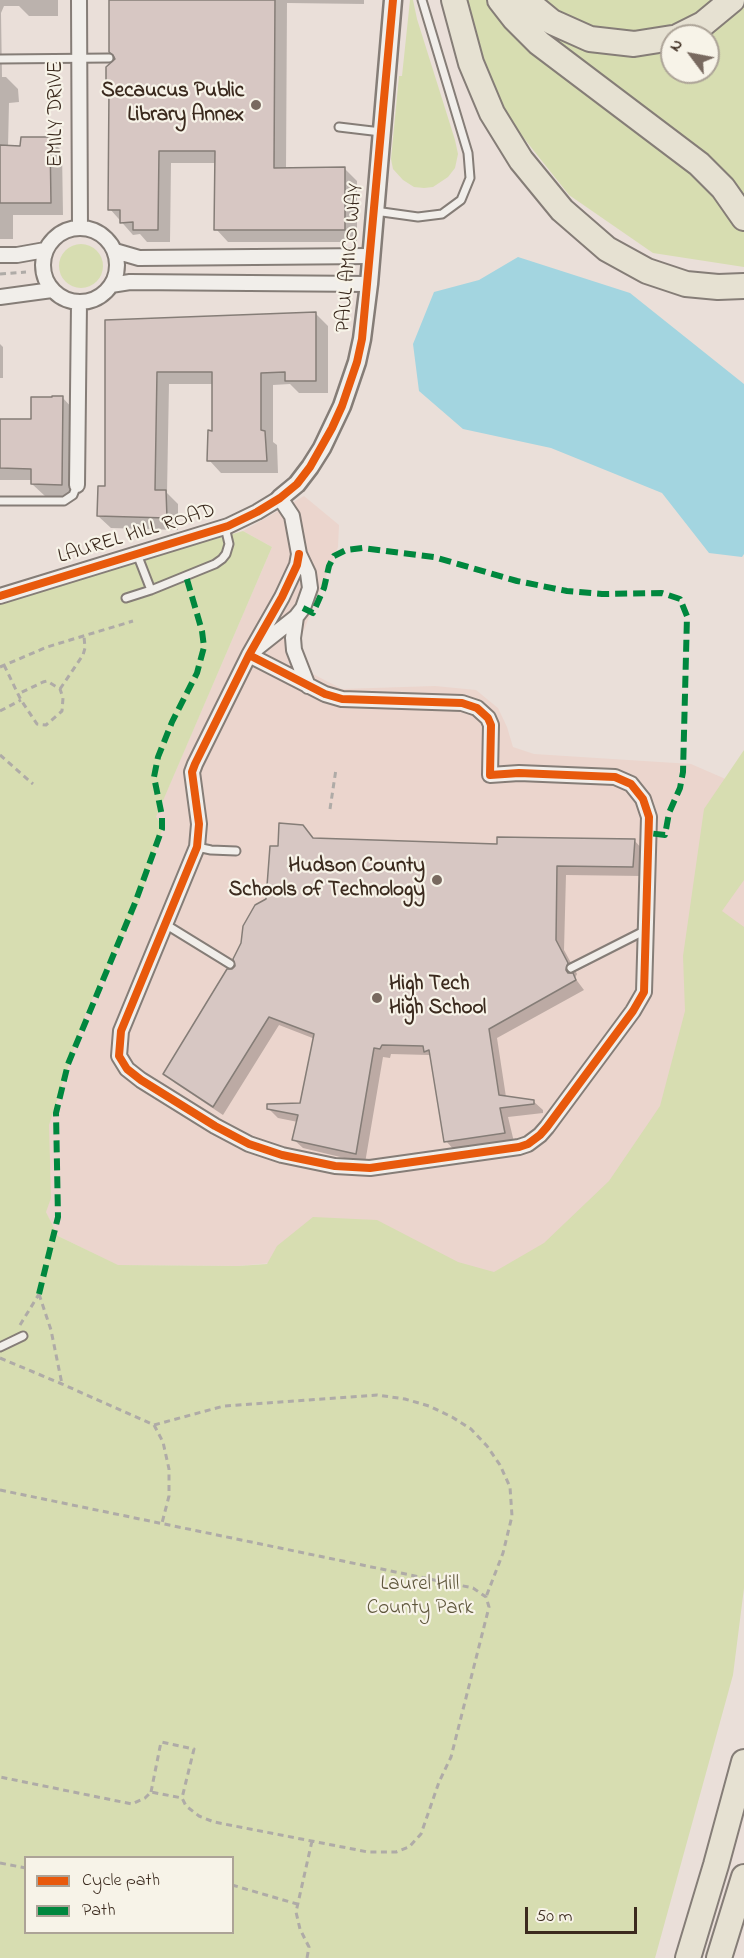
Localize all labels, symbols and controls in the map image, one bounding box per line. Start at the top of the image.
north arrow [660,24,720,84]
text: N [663,35,689,56]
street label: EMILY DRIVE [45,61,71,167]
place label: Secaucus Public Library Annex [101,80,244,130]
marker: Secaucus Public Library Annex [249,98,263,112]
street label: PAUL AMICO WAY [332,182,370,334]
street label: LAUREL HILL ROAD [55,499,219,571]
place label: Hudson County Schools of Technology [229,855,425,905]
marker: Hudson County Schools of Technology [430,873,444,887]
place label: High Tech High School [389,973,486,1023]
marker: High Tech High School [370,991,384,1005]
park label: Laurel Hill County Park [367,1573,473,1623]
legend [24,1856,234,1934]
text: Cycle path [82,1868,160,1894]
scale bar [528,1895,640,1933]
text: Path [82,1898,116,1924]
text: 50 m [536,1904,573,1930]

